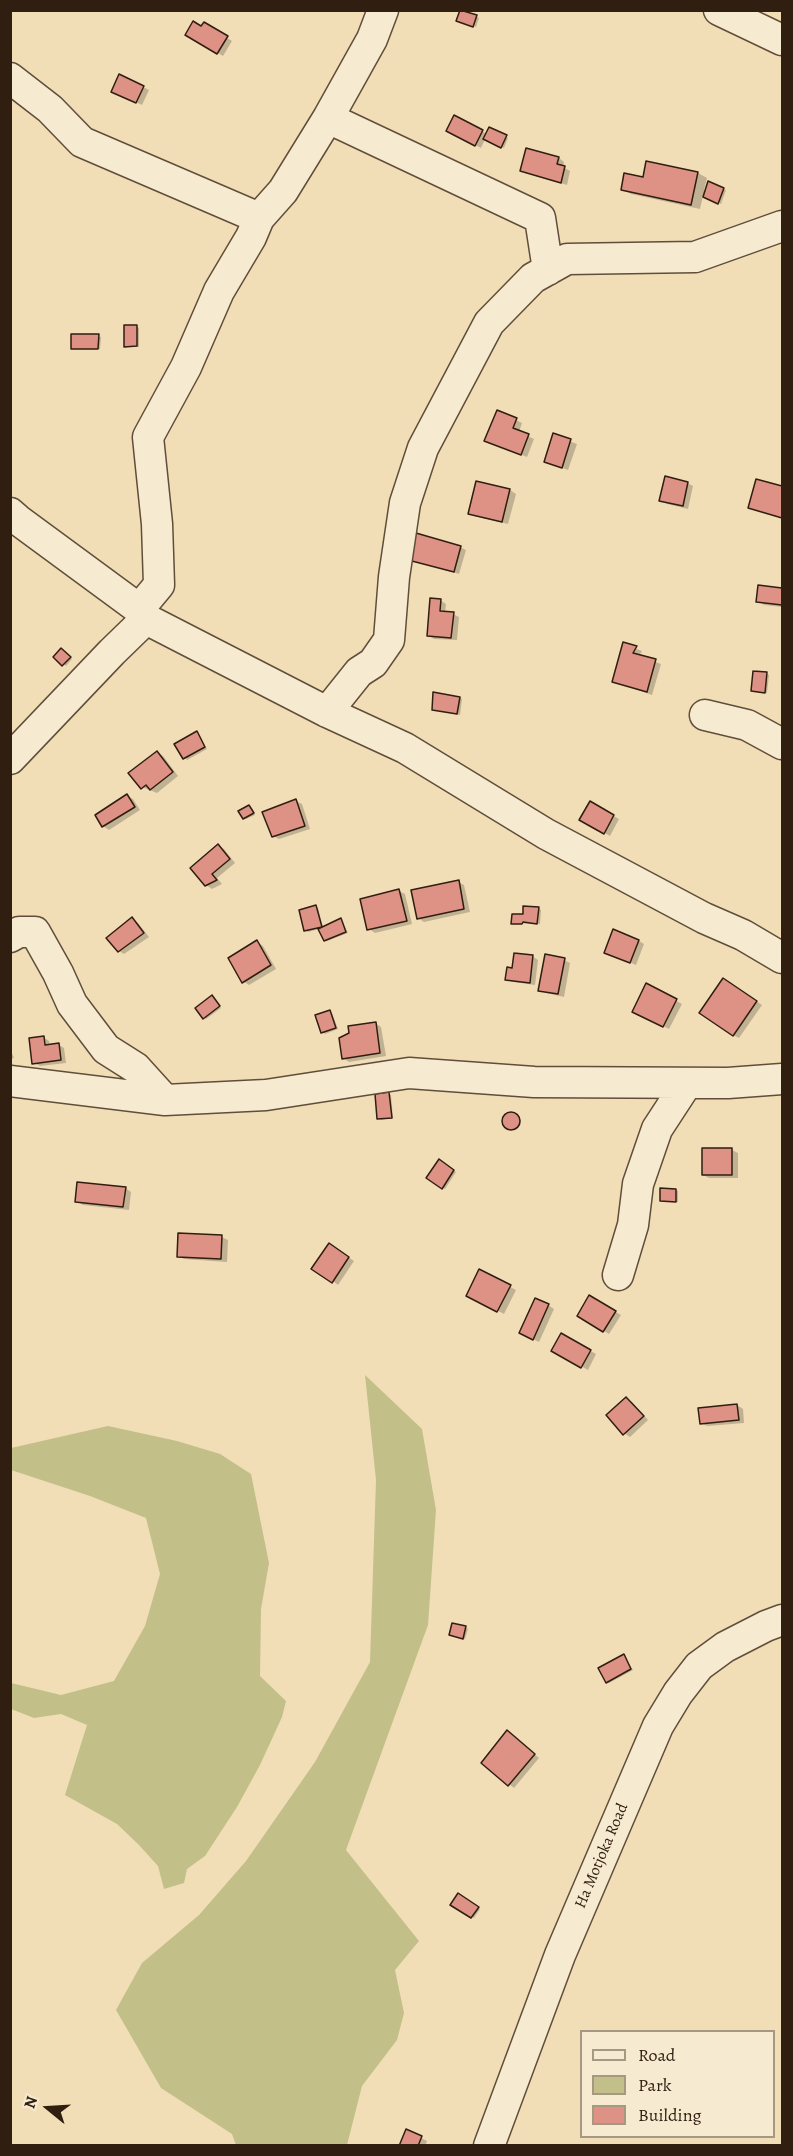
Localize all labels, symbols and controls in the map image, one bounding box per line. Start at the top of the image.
street label: Ha Motjoka Road [571,1801,633,1911]
legend [580,2030,775,2138]
text: Road [638,2043,675,2067]
text: Park [638,2073,672,2097]
north arrow [18,2078,78,2138]
text: N [19,2093,43,2111]
text: Building [638,2103,702,2127]

